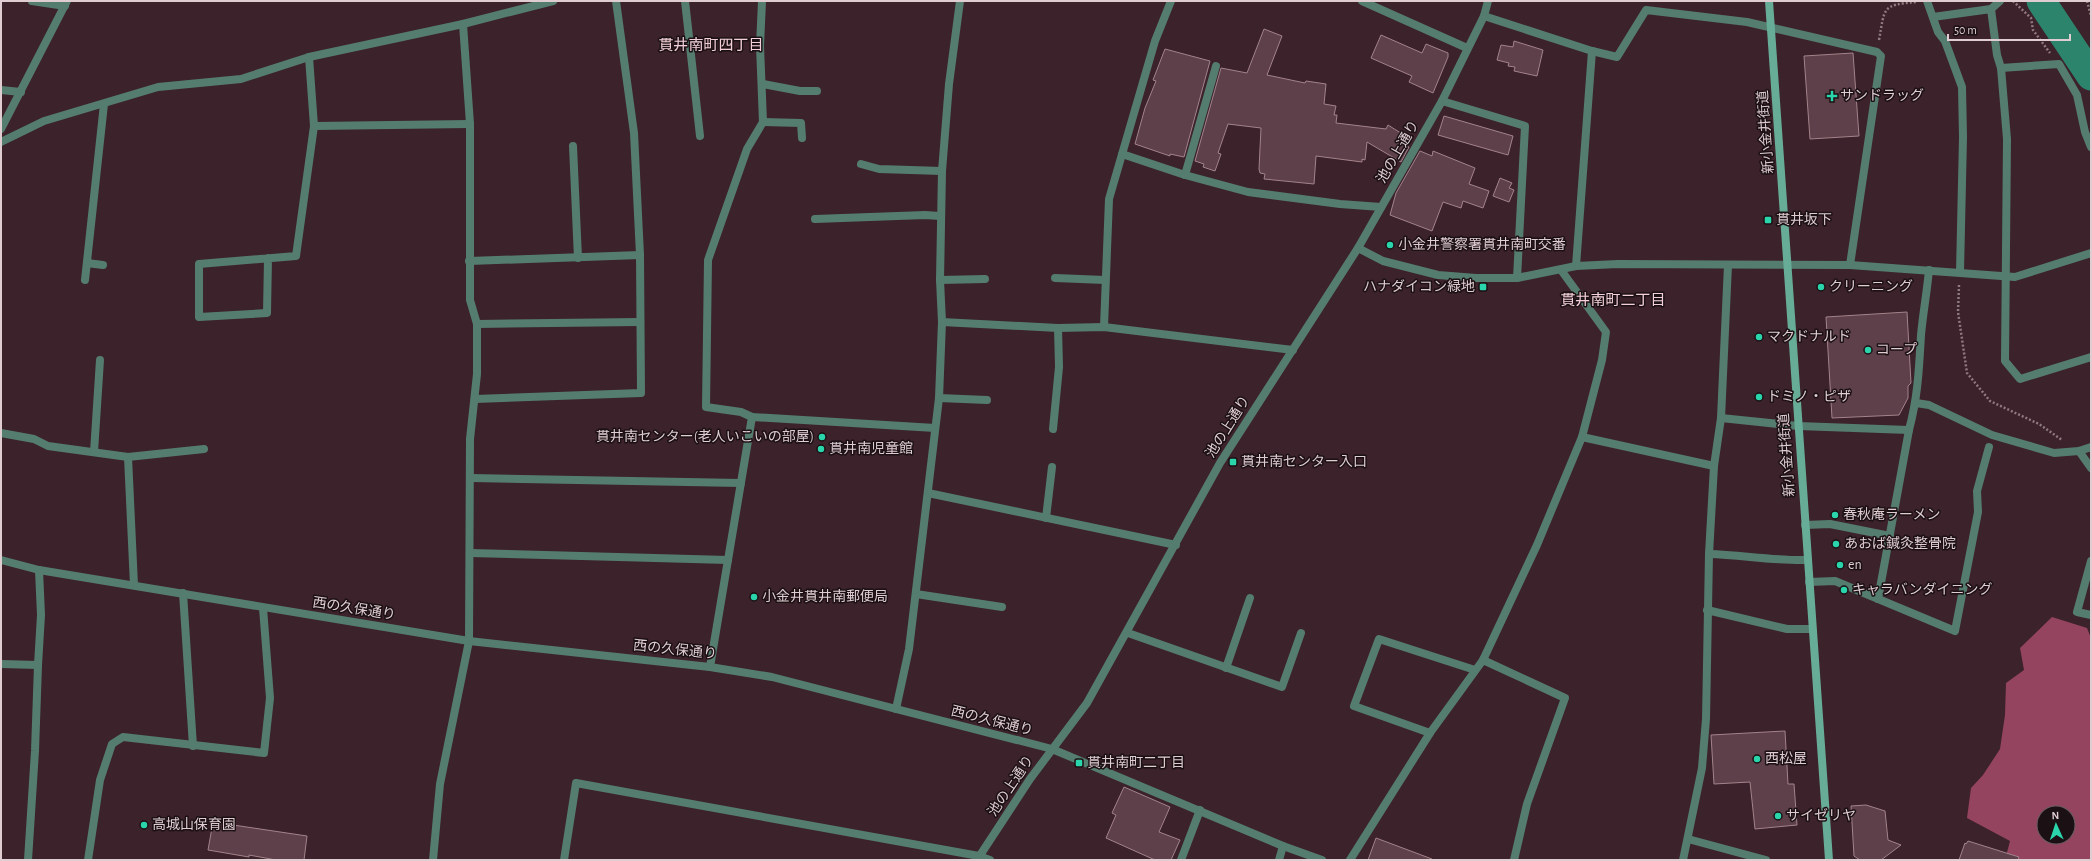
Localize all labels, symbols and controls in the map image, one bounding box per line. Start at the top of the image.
scale bar [1948,16,2070,42]
text: 50 m [1954,24,1977,36]
district label: 貫井南町四丁目 [658,36,764,53]
place label: サンドラッグ [1840,88,1924,103]
street label: 新小金井街道 [1754,90,1776,175]
marker: サンドラッグ [1827,91,1837,101]
street label: 池の上通り [1374,118,1422,186]
place label: 貫井坂下 [1776,211,1832,227]
marker: 貫井坂下 [1763,215,1773,225]
place label: 小金井警察署貫井南町交番 [1398,236,1566,252]
marker: 小金井警察署貫井南町交番 [1385,240,1395,250]
place label: ハナダイコン緑地 [1363,279,1475,294]
place label: クリーニング [1829,279,1913,294]
marker: ハナダイコン緑地 [1478,282,1488,292]
marker: クリーニング [1816,282,1826,292]
district label: 貫井南町二丁目 [1560,291,1666,308]
place label: マクドナルド [1767,329,1851,344]
marker: マクドナルド [1754,332,1764,342]
place label: コープ [1876,342,1917,357]
marker: コープ [1863,345,1873,355]
place label: ドミノ・ピザ [1767,389,1851,404]
marker: ドミノ・ピザ [1754,392,1764,402]
street label: 池の上通り [1203,393,1252,460]
street label: 新小金井街道 [1775,413,1797,498]
place label: 貫井南センター(老人いこいの部屋) [596,428,814,444]
marker: 貫井南センター(老人いこいの部屋) [817,432,827,442]
place label: 貫井南児童館 [829,440,913,456]
marker: 貫井南児童館 [816,444,826,454]
place label: 貫井南センター入口 [1241,453,1367,469]
marker: 貫井南センター入口 [1228,457,1238,467]
place label: 春秋庵ラーメン [1843,507,1940,522]
marker: 春秋庵ラーメン [1830,510,1840,520]
place label: あおば鍼灸整骨院 [1844,536,1956,551]
marker: あおば鍼灸整骨院 [1831,539,1841,549]
place label: en [1848,558,1862,572]
marker: en [1835,560,1845,570]
place label: キャラバンダイニング [1852,582,1993,597]
marker: キャラバンダイニング [1839,585,1849,595]
place label: 小金井貫井南郵便局 [762,588,888,604]
marker: 小金井貫井南郵便局 [749,592,759,602]
street label: 西の久保通り [311,595,397,622]
street label: 西の久保通り [632,638,718,661]
street label: 西の久保通り [950,703,1035,738]
place label: 西松屋 [1765,751,1807,766]
street label: 池の上通り [985,753,1036,819]
place label: 貫井南町二丁目 [1087,754,1185,770]
marker: 西松屋 [1752,754,1762,764]
marker: 貫井南町二丁目 [1074,758,1084,768]
north arrow [2036,805,2076,845]
place label: サイゼリヤ [1786,808,1856,823]
text: N [2051,810,2060,821]
marker: サイゼリヤ [1773,811,1783,821]
place label: 高城山保育園 [152,817,236,832]
marker: 高城山保育園 [139,820,149,830]

